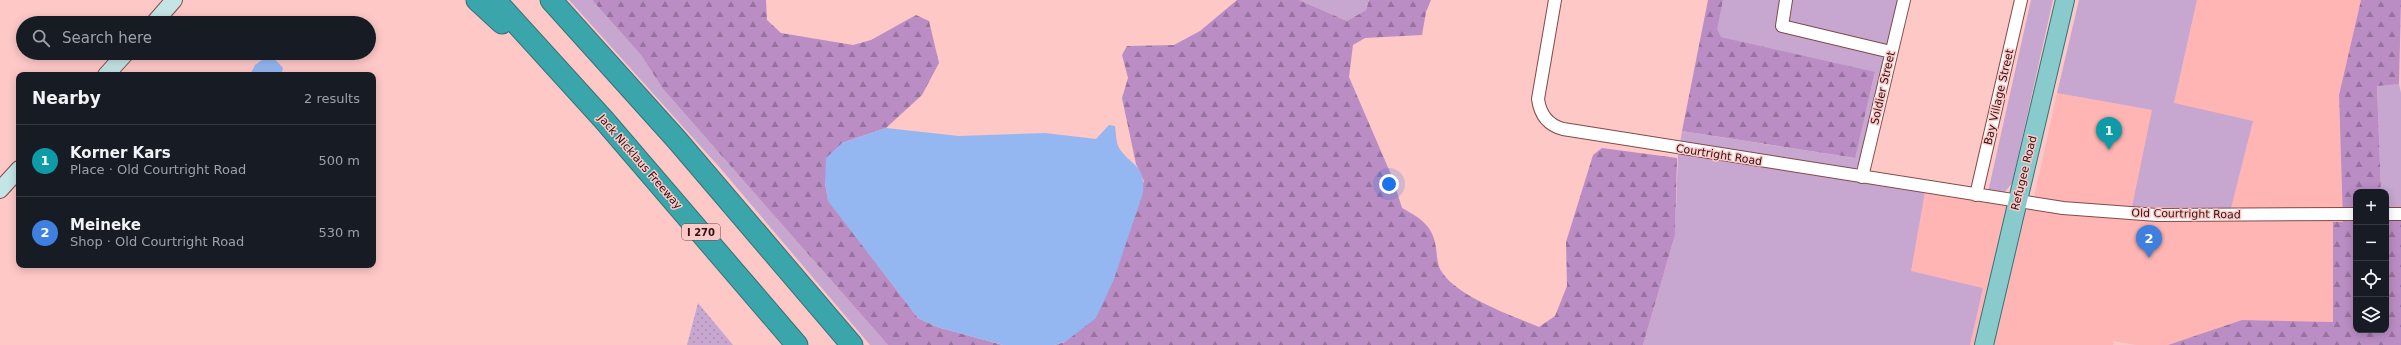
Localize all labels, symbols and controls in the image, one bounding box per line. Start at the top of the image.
search box [16,16,376,60]
icon: search [30,27,52,49]
text: Search here [62,29,152,47]
street label: Bay Village Street [1982,47,2017,146]
street label: Soldier Street [1868,49,1898,126]
text: Nearby [32,88,101,108]
text: 2 results [304,91,360,106]
street label: Jack Nicklaus Freeway [595,111,685,212]
pin: 1 [2096,117,2122,150]
street label: Refugee Road [2008,134,2040,212]
street label: Courtright Road [1675,142,1763,168]
text: Korner Kars [70,144,171,162]
text: 1 [40,153,50,168]
text: 500 m [318,153,360,168]
text: Place · Old Courtright Road [70,162,246,177]
your location [1379,174,1399,194]
map controls [2353,189,2389,333]
button: + [2353,189,2389,225]
street label: Old Courtright Road [2131,207,2241,221]
text: Meineke [70,216,141,234]
road number: I 270 [682,224,720,240]
text: 2 [40,225,50,240]
text: 530 m [318,225,360,240]
pin: 2 [2136,225,2162,258]
button: − [2353,225,2389,261]
text: Shop · Old Courtright Road [70,234,244,249]
button: locate [2353,261,2389,297]
button: layers [2353,297,2389,333]

